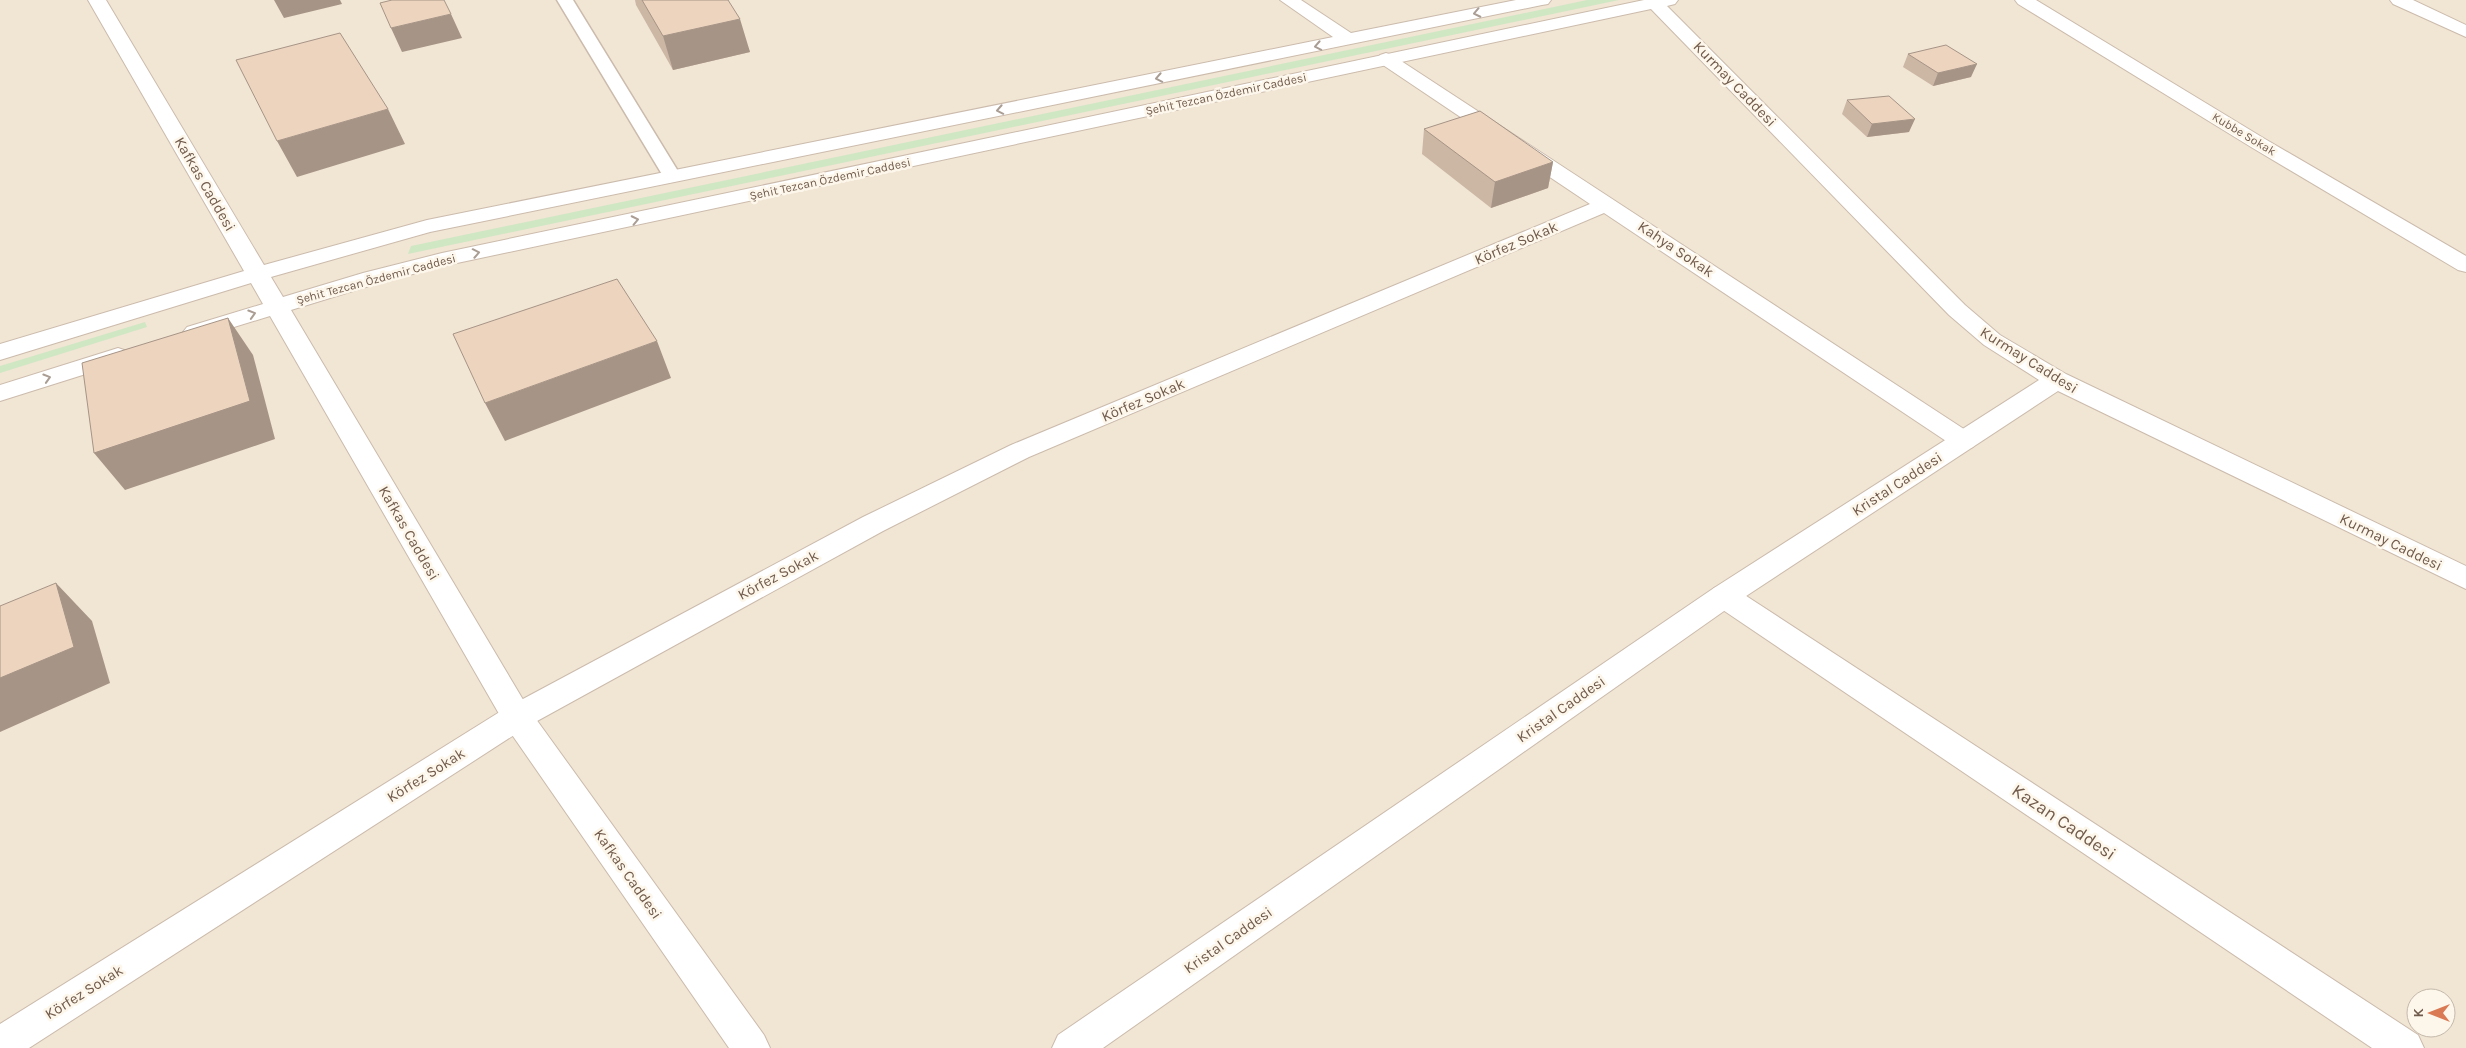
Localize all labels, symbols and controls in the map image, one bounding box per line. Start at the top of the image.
one-way arrow [1473,8,1482,18]
street label: Kurmay Caddesi [1690,38,1780,130]
one-way arrow [1314,40,1323,51]
street label: Şehit Tezcan Özdemir Caddesi [1144,70,1308,118]
one-way arrow [1154,73,1163,83]
one-way arrow [995,105,1004,115]
street label: Kubbe Sokak [2210,110,2279,159]
street label: Kafkas Caddesi [171,134,239,234]
street label: Şehit Tezcan Özdemir Caddesi [748,155,912,203]
one-way arrow [631,215,640,226]
street label: Körfez Sokak [1472,217,1560,269]
street label: Kahya Sokak [1635,217,1717,281]
one-way arrow [472,249,480,259]
street label: Şehit Tezcan Özdemir Caddesi [295,251,457,307]
one-way arrow [247,310,255,320]
street label: Kurmay Caddesi [1977,323,2081,397]
one-way arrow [42,374,50,384]
street label: Körfez Sokak [1099,374,1187,426]
street label: Kristal Caddesi [1849,448,1945,520]
street label: Kafkas Caddesi [375,483,443,583]
street label: Kurmay Caddesi [2337,509,2445,575]
street label: Körfez Sokak [735,546,821,604]
street label: Kristal Caddesi [1513,672,1609,746]
street label: Körfez Sokak [384,744,468,806]
street label: Kazan Caddesi [2008,779,2120,865]
street label: Kafkas Caddesi [590,825,666,923]
street label: Kristal Caddesi [1180,903,1276,977]
street label: Körfez Sokak [42,961,126,1023]
north arrow [2406,988,2456,1038]
text: K [2410,1008,2427,1018]

